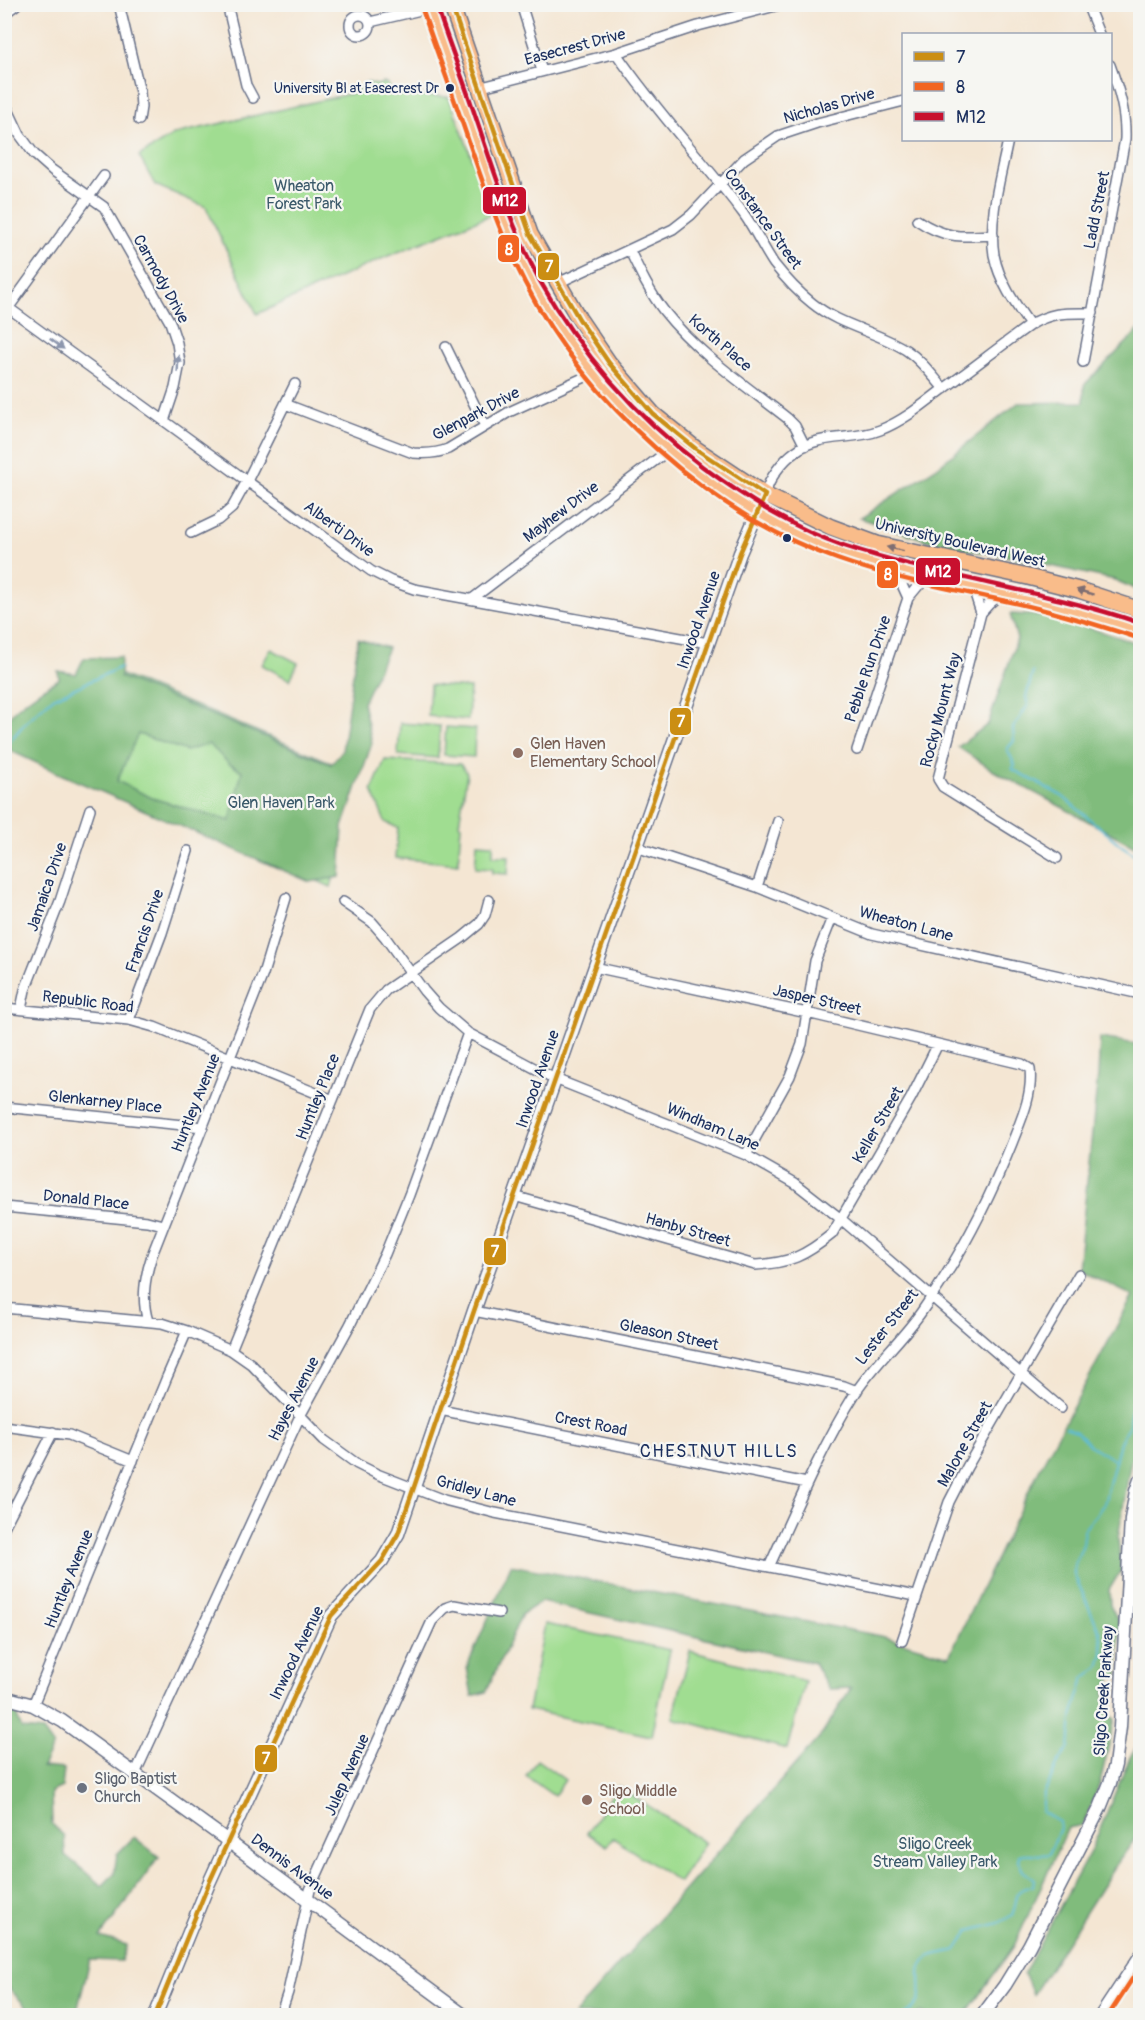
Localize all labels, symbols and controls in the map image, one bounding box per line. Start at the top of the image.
street label: Easecrest Drive [522,24,628,70]
legend [902,33,1112,141]
text: 7 [956,46,966,69]
text: 8 [956,76,965,99]
place label: University Bl at Easecrest Dr [274,80,439,97]
marker: University Bl at Easecrest Dr [444,82,456,94]
street label: Nicholas Drive [781,83,877,129]
text: M12 [956,106,986,129]
street label: Constance Street [720,165,807,274]
street label: Ladd Street [1080,169,1114,251]
park label: Wheaton Forest Park [266,176,342,214]
line badge: M12 [482,186,527,215]
text: M12 [492,191,518,211]
street label: Carmody Drive [128,231,194,327]
line badge: 8 [497,234,520,263]
text: 8 [505,240,513,260]
line badge: 7 [537,252,560,281]
text: 7 [545,257,554,277]
street label: Korth Place [684,310,756,376]
one-way arrow [50,337,65,349]
one-way arrow [174,354,183,373]
street label: Glenpark Drive [429,383,523,445]
street label: Mayhew Drive [519,477,603,547]
street label: Alberti Drive [300,497,378,561]
street label: University Boulevard West [873,514,1048,572]
unlabelled marker [781,532,793,544]
one-way arrow [886,543,904,553]
line badge: M12 [915,557,961,586]
line badge: 8 [876,560,899,589]
text: M12 [925,562,951,582]
text: 8 [884,565,892,585]
street label: Inwood Avenue [673,568,725,672]
one-way arrow [1076,587,1094,596]
street label: Pebble Run Drive [840,613,896,725]
street label: Rocky Mount Way [916,650,966,770]
line badge: 7 [669,707,692,736]
text: 7 [677,712,686,732]
place label: Glen Haven Elementary School [530,734,656,772]
marker: Glen Haven Elementary School [511,746,525,760]
park label: Glen Haven Park [227,793,335,813]
street label: Jamaica Drive [22,840,72,934]
street label: Francis Drive [121,886,169,975]
street label: Wheaton Lane [857,902,955,946]
street label: Jasper Street [771,980,864,1020]
street label: Republic Road [41,986,135,1018]
street label: Inwood Avenue [512,1027,564,1131]
street label: Huntley Avenue [167,1051,225,1155]
street label: Huntley Place [292,1051,344,1143]
street label: Keller Street [848,1082,908,1167]
street label: Glenkarney Place [47,1086,163,1118]
street label: Windham Lane [664,1098,762,1156]
street label: Donald Place [42,1186,130,1214]
street label: Hanby Street [643,1208,733,1252]
line badge: 7 [483,1237,507,1266]
text: 7 [491,1242,500,1262]
street label: Lester Street [851,1285,923,1369]
street label: Gleason Street [617,1315,721,1355]
street label: Hayes Avenue [264,1353,324,1445]
street label: Malone Street [933,1397,997,1490]
street label: Crest Road [553,1407,629,1441]
district label: CHESTNUT HILLS [640,1440,798,1463]
street label: Gridley Lane [434,1471,518,1511]
street label: Huntley Avenue [40,1527,98,1631]
street label: Inwood Avenue [266,1603,328,1703]
street label: Sligo Creek Parkway [1089,1625,1119,1757]
street label: Julep Avenue [320,1731,374,1819]
line badge: 7 [254,1744,278,1773]
text: 7 [262,1749,271,1769]
place label: Sligo Baptist Church [94,1769,178,1807]
marker: Sligo Baptist Church [75,1781,89,1795]
place label: Sligo Middle School [599,1781,677,1819]
marker: Sligo Middle School [580,1793,594,1807]
street label: Dennis Avenue [247,1829,337,1905]
park label: Sligo Creek Stream Valley Park [872,1834,998,1872]

